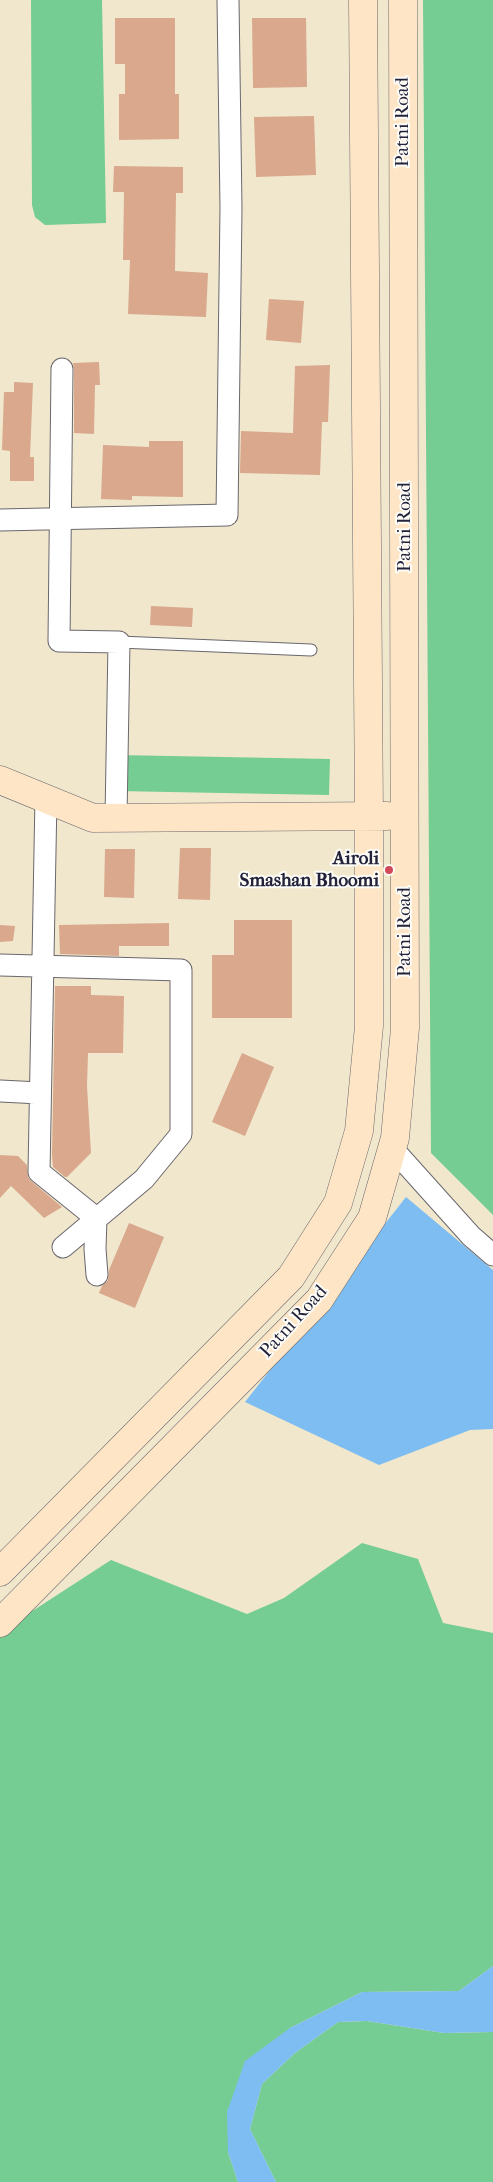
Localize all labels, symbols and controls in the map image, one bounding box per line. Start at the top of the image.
street label: Patni Road [392,77,414,167]
street label: Patni Road [394,482,416,572]
place label: Airoli Smashan Bhoomi [240,848,379,892]
marker: Airoli Smashan Bhoomi [383,864,395,876]
street label: Patni Road [394,887,416,977]
street label: Patni Road [255,1281,333,1363]

